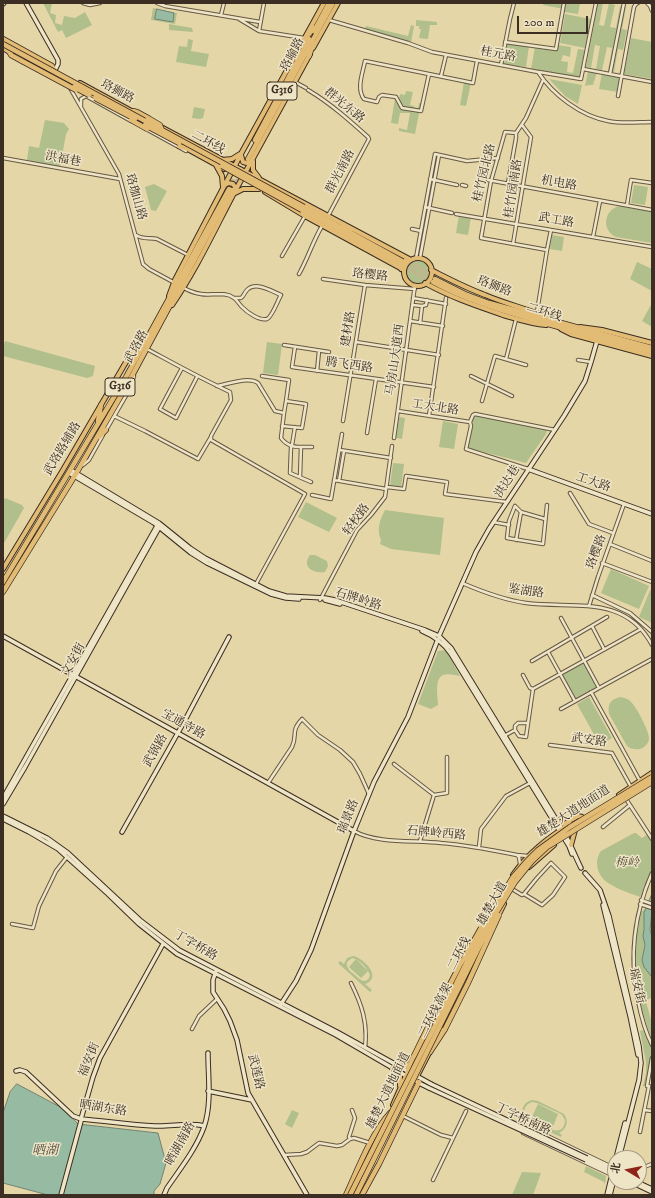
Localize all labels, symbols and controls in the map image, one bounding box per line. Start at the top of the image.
scale bar [519,8,590,34]
text: 200 m [524,15,554,30]
street label: 珞喻路 [278,36,308,74]
street label: 桂元路 [479,44,517,66]
street label: 珞狮路 [98,77,136,107]
road number: G316 [267,82,297,100]
street label: 群光东路 [321,85,367,127]
street label: 二环线 [189,128,227,158]
street label: 桂竹园北路 [471,142,499,204]
street label: 群光南路 [323,147,359,197]
street label: 洪福巷 [44,149,82,171]
street label: 桂竹园南路 [502,158,526,220]
street label: 珞珈山路 [121,172,149,222]
street label: 机电路 [540,174,578,194]
street label: 武工路 [537,211,575,231]
street label: 珞樱路 [351,267,389,285]
street label: 珞狮路 [475,274,513,300]
street label: 二环线 [525,301,563,325]
street label: 建材路 [339,310,359,348]
street label: 马房山大道西 [384,323,408,397]
street label: 武珞路 [122,328,152,366]
street label: 腾飞西路 [324,356,374,376]
road number: G316 [105,378,135,396]
street label: 工大北路 [410,397,460,419]
street label: 武珞路辅路 [41,420,85,478]
street label: 洪达巷 [492,463,524,501]
street label: 工大路 [574,470,612,496]
street label: 轻校路 [340,501,374,539]
street label: 珞樱路 [584,533,610,571]
street label: 鉴湖路 [507,582,545,602]
street label: 石牌岭路 [333,586,383,614]
street label: 文安街 [59,641,89,679]
street label: 宝通寺路 [159,707,207,743]
street label: 武安路 [570,731,608,751]
street label: 武锅路 [141,732,171,770]
street label: 雄楚大道地面道 [535,783,613,841]
street label: 瑞景路 [336,798,362,836]
street label: 石牌岭西路 [405,824,467,844]
park label: 梅岭 [615,857,639,871]
street label: 雄楚大道 [475,880,511,928]
street label: 丁字桥路 [171,928,219,964]
street label: 二环线 [445,935,475,973]
street label: 瑞安街 [625,967,647,1005]
street label: 二环线高架 [416,981,456,1041]
street label: 福安街 [77,1041,103,1079]
street label: 雄楚大道地面道 [364,1050,414,1132]
street label: 武莲路 [244,1053,266,1091]
street label: 晒湖东路 [78,1098,128,1120]
street label: 丁字桥南路 [493,1101,553,1139]
street label: 晒湖南路 [163,1120,199,1168]
water label: 晒湖 [32,1143,58,1159]
north arrow [607,1150,647,1190]
text: 北 [608,1161,624,1175]

